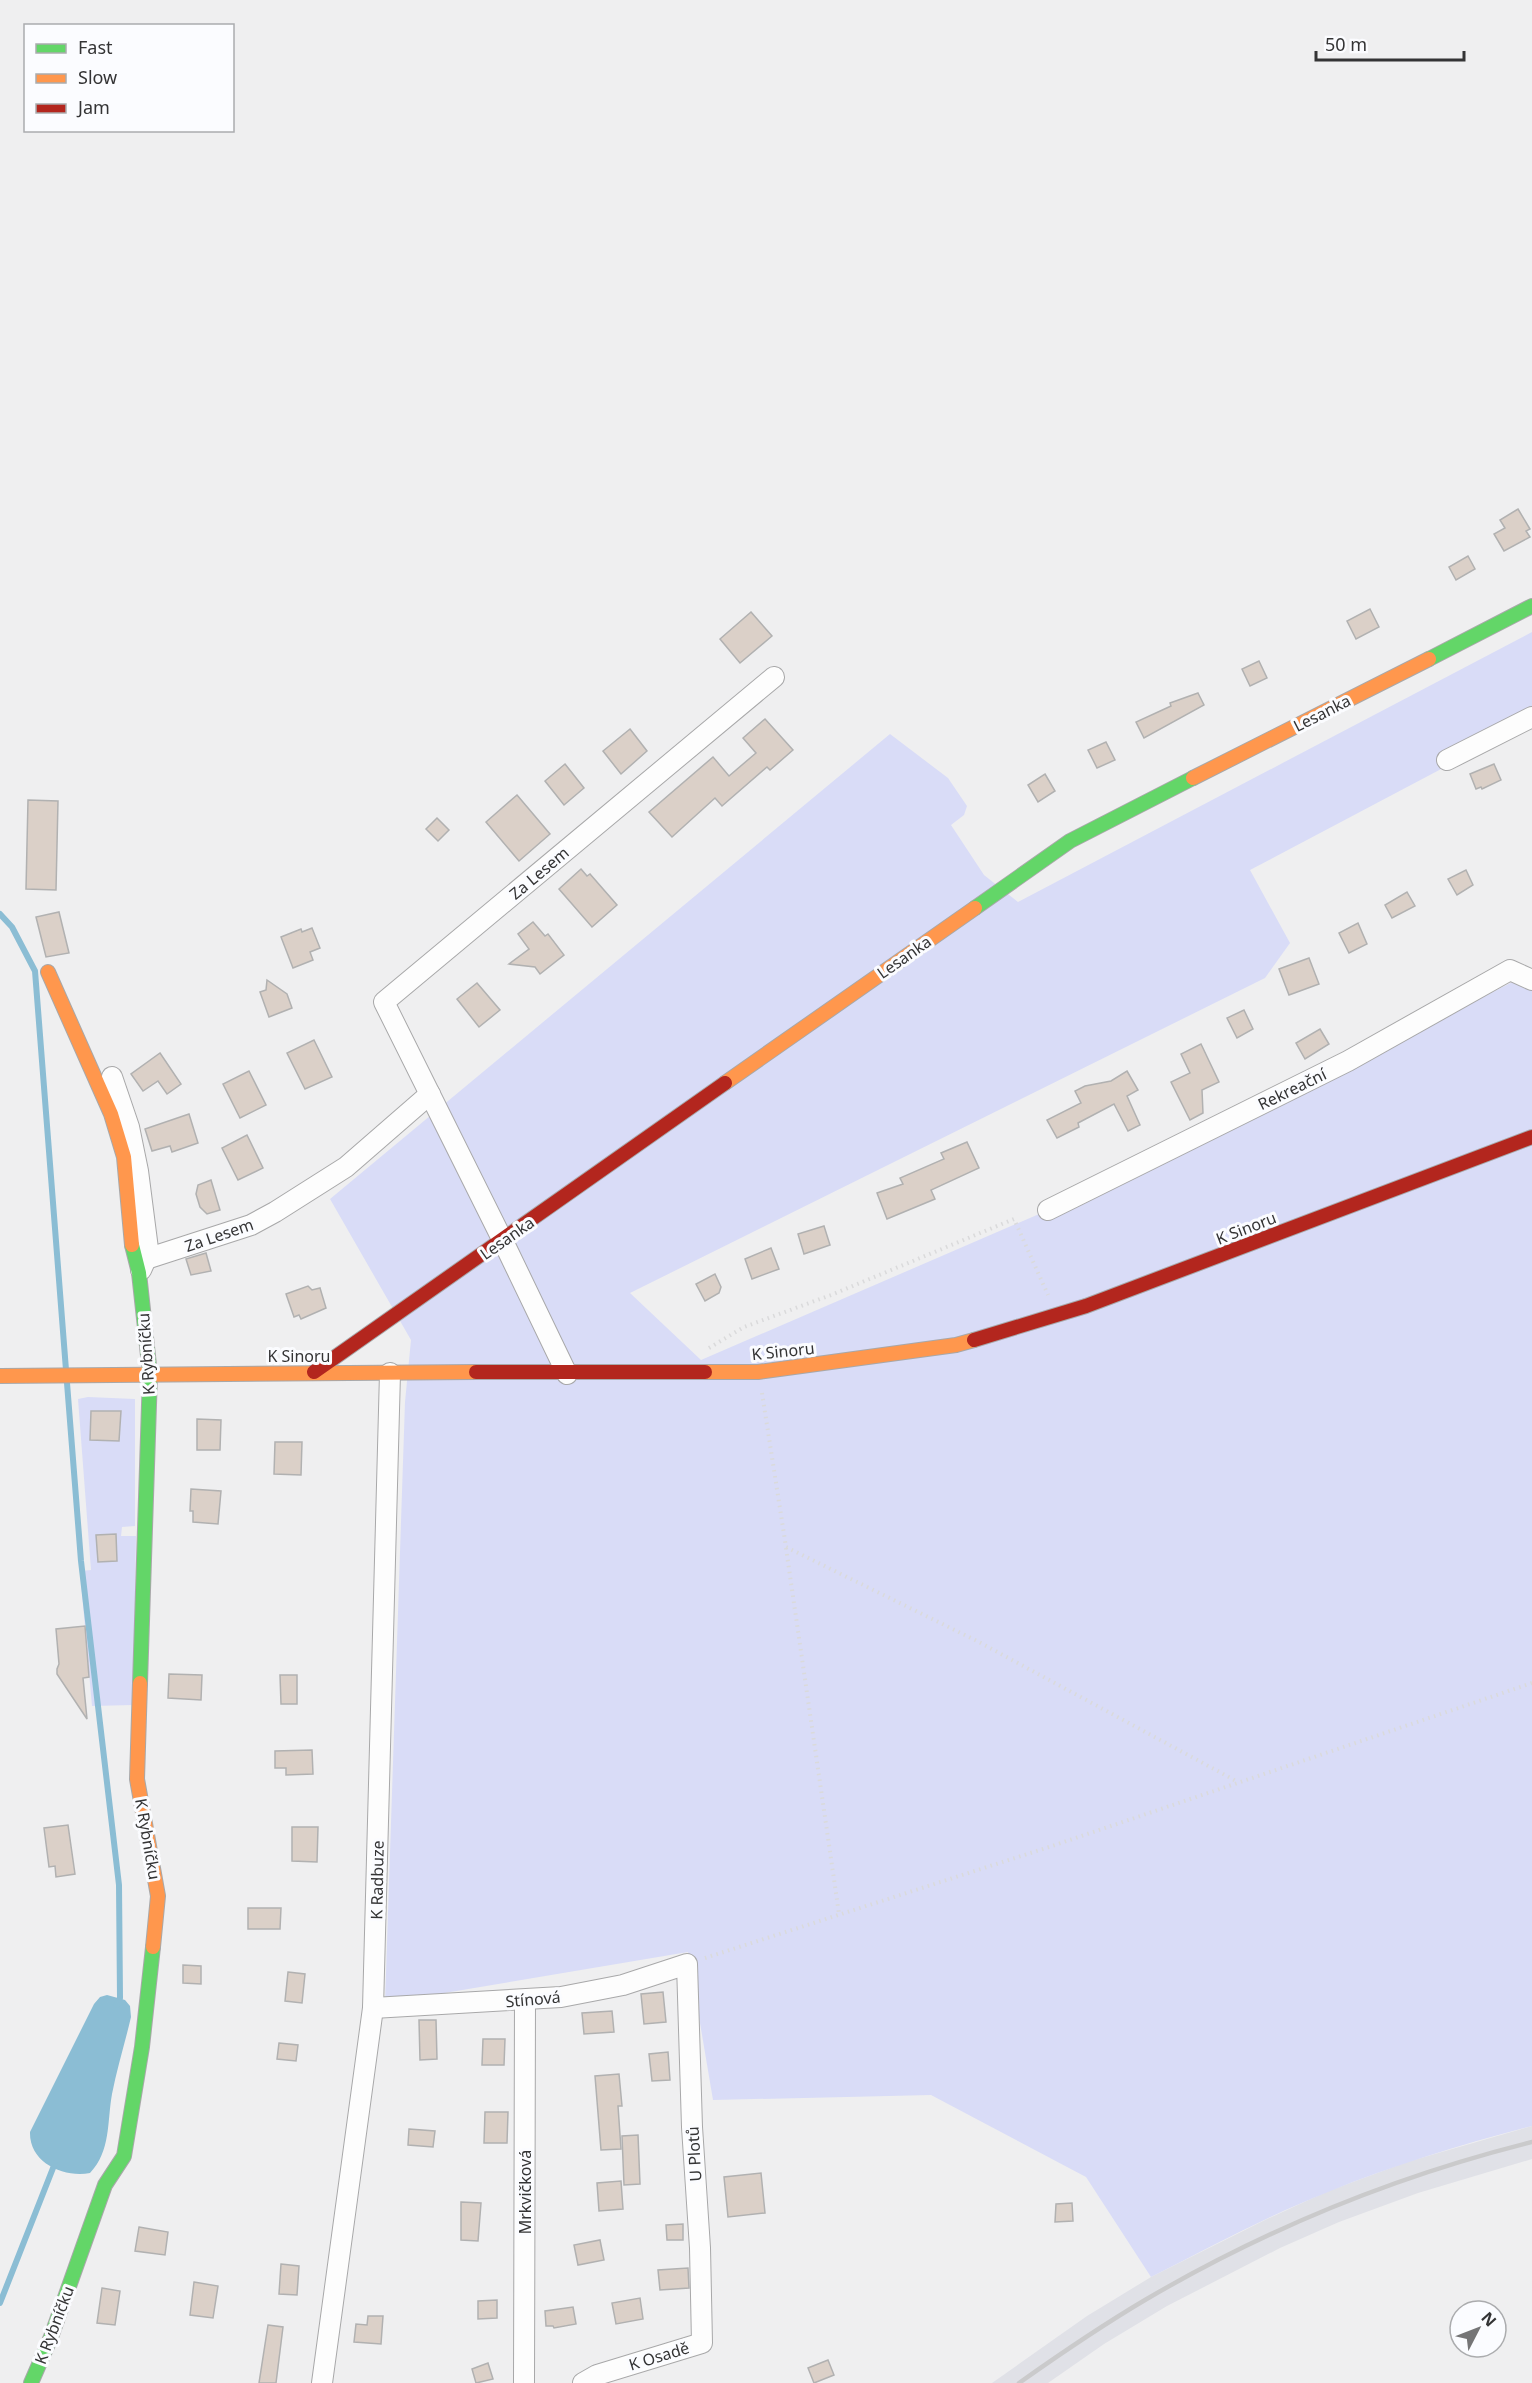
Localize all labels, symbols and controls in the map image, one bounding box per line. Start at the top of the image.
legend [24,24,234,132]
scale bar [1316,24,1464,62]
text: 50 m [1325,32,1367,56]
text: Fast [78,35,113,59]
text: Slow [78,65,117,89]
text: Jam [76,95,110,119]
street label: Lesanka [1290,689,1354,737]
street label: Za Lesem [505,842,573,904]
street label: Lesanka [873,930,935,984]
street label: Rekreační [1254,1063,1331,1115]
street label: K Sinoru [1213,1206,1279,1250]
street label: Lesanka [476,1211,538,1265]
street label: Za Lesem [182,1213,256,1257]
street label: K Rybníčku [132,1312,160,1396]
street label: K Sinoru [750,1337,816,1365]
street label: K Sinoru [267,1345,331,1367]
street label: K Rybníčku [130,1797,166,1881]
street label: K Radbuze [365,1840,389,1920]
street label: Stínová [505,1986,561,2012]
street label: U Plotů [682,2126,706,2182]
street label: Mrkvičková [514,2150,536,2234]
street label: K Rybníčku [29,2283,79,2367]
north arrow [1448,2299,1508,2359]
text: N [1477,2307,1502,2331]
street label: K Osadě [626,2336,692,2376]

